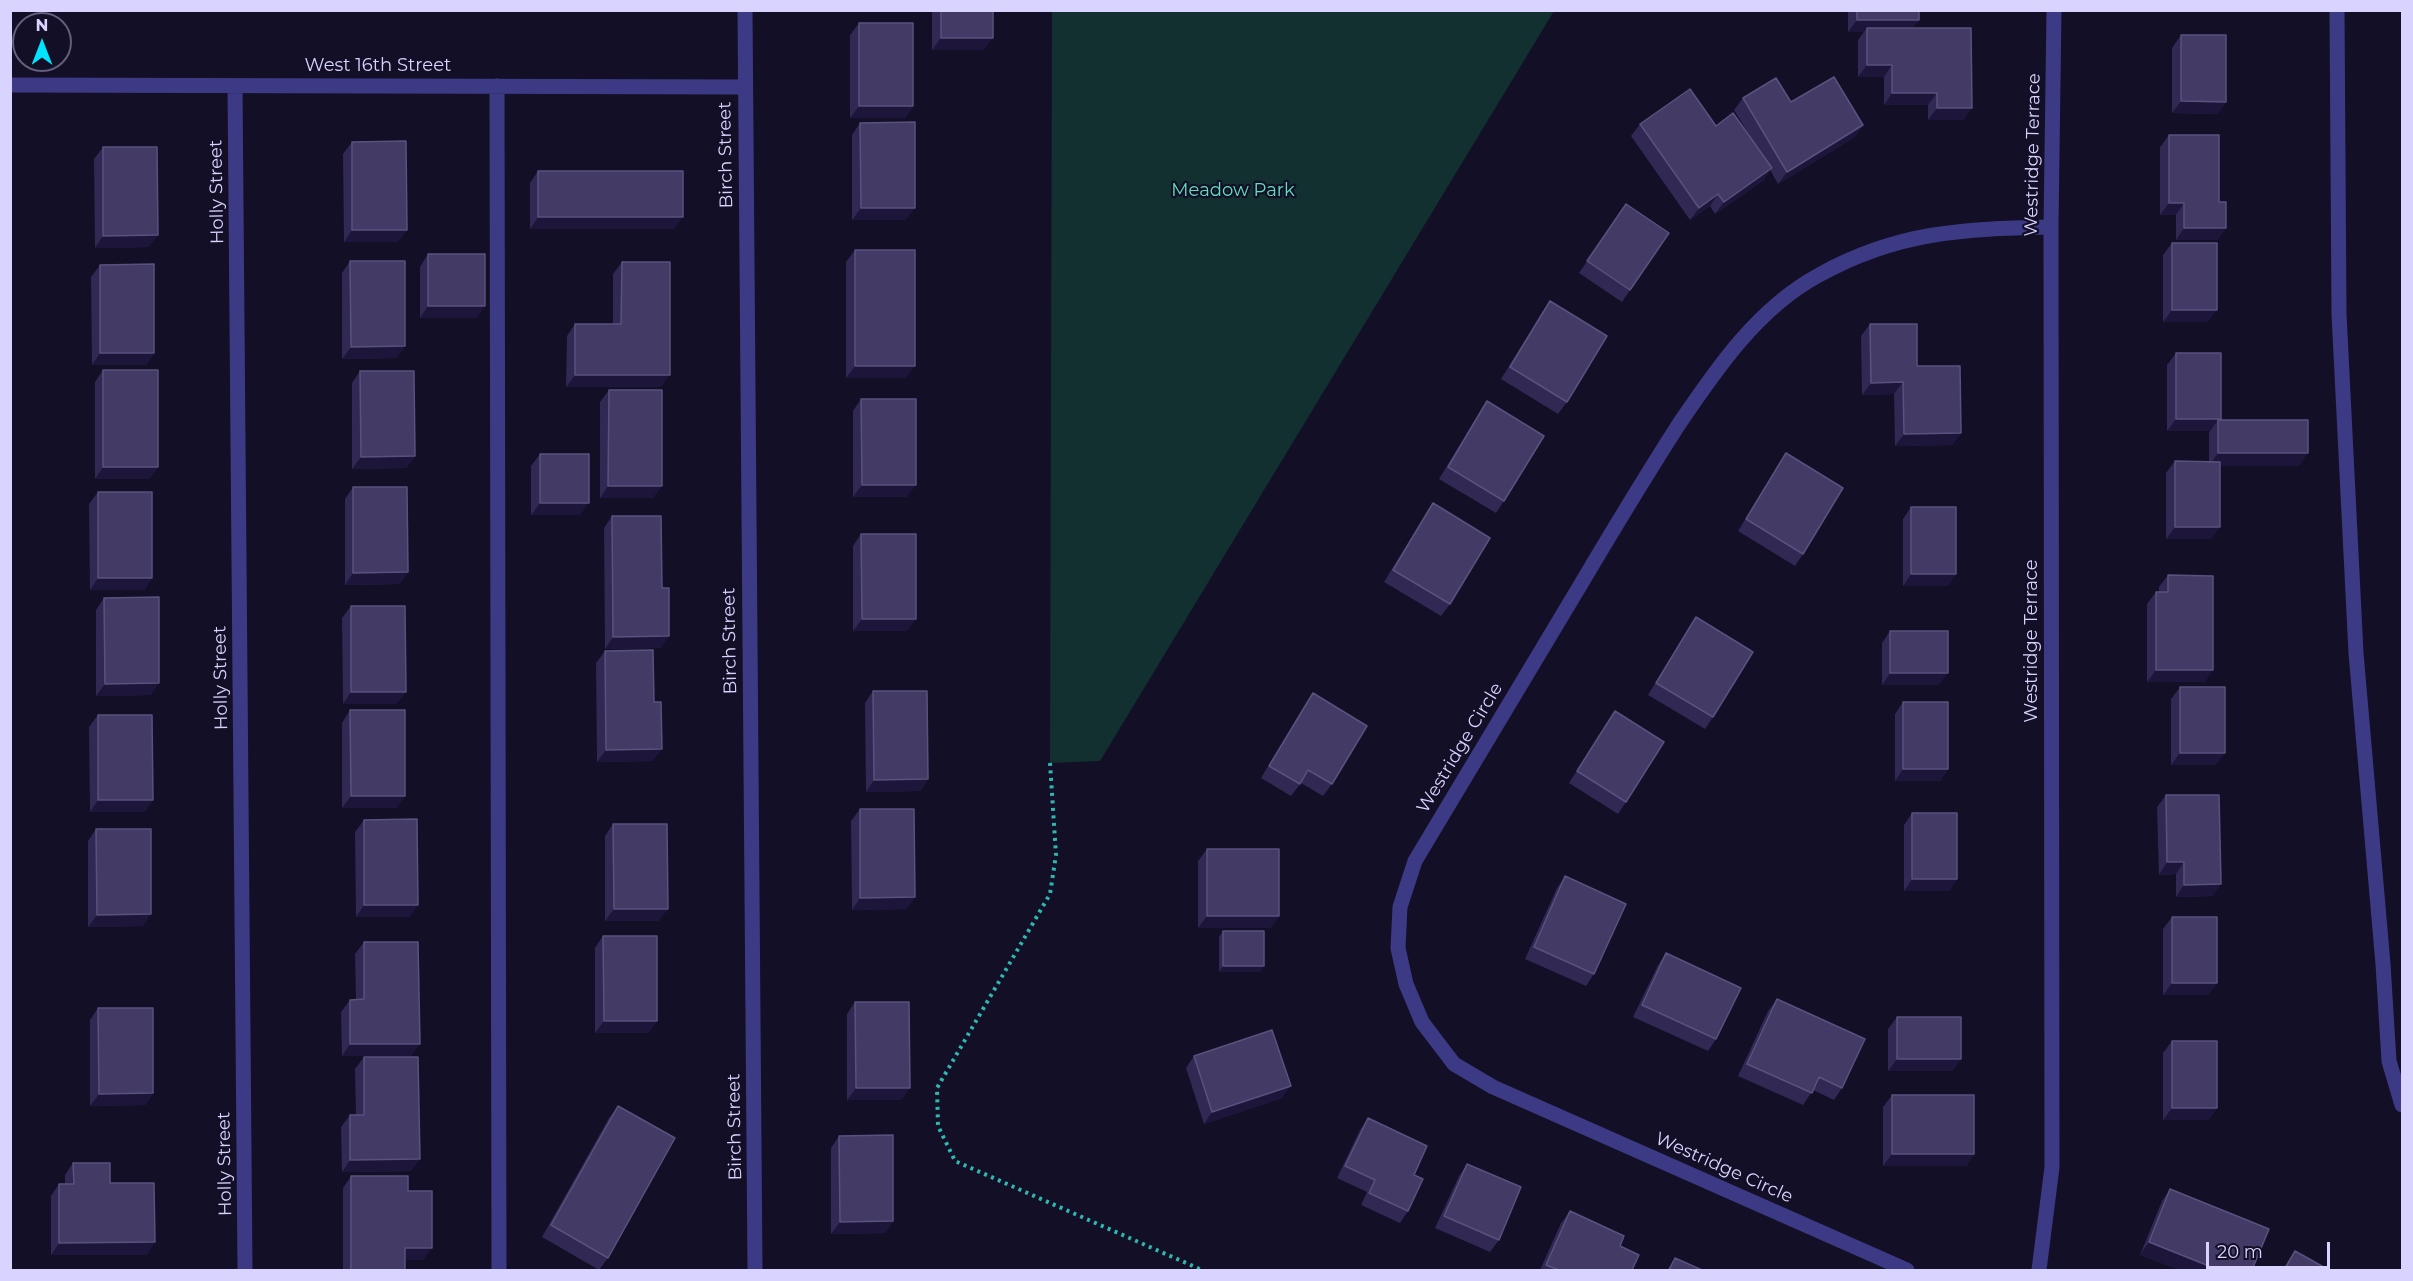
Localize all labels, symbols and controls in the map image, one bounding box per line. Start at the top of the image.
north arrow [12,12,72,72]
text: N [36,16,48,35]
street label: West 16th Street [305,55,451,77]
street label: Westridge Terrace [2021,73,2045,237]
street label: Birch Street [714,101,738,209]
street label: Holly Street [205,140,229,244]
park label: Meadow Park [1171,180,1295,202]
street label: Westridge Terrace [2021,559,2043,723]
street label: Birch Street [718,587,742,695]
street label: Holly Street [209,626,233,730]
street label: Westridge Circle [1413,679,1507,817]
street label: Birch Street [723,1073,747,1181]
street label: Holly Street [213,1112,237,1216]
street label: Westridge Circle [1652,1128,1796,1208]
scale bar [2209,1230,2334,1268]
text: 20 m [2217,1241,2263,1263]

